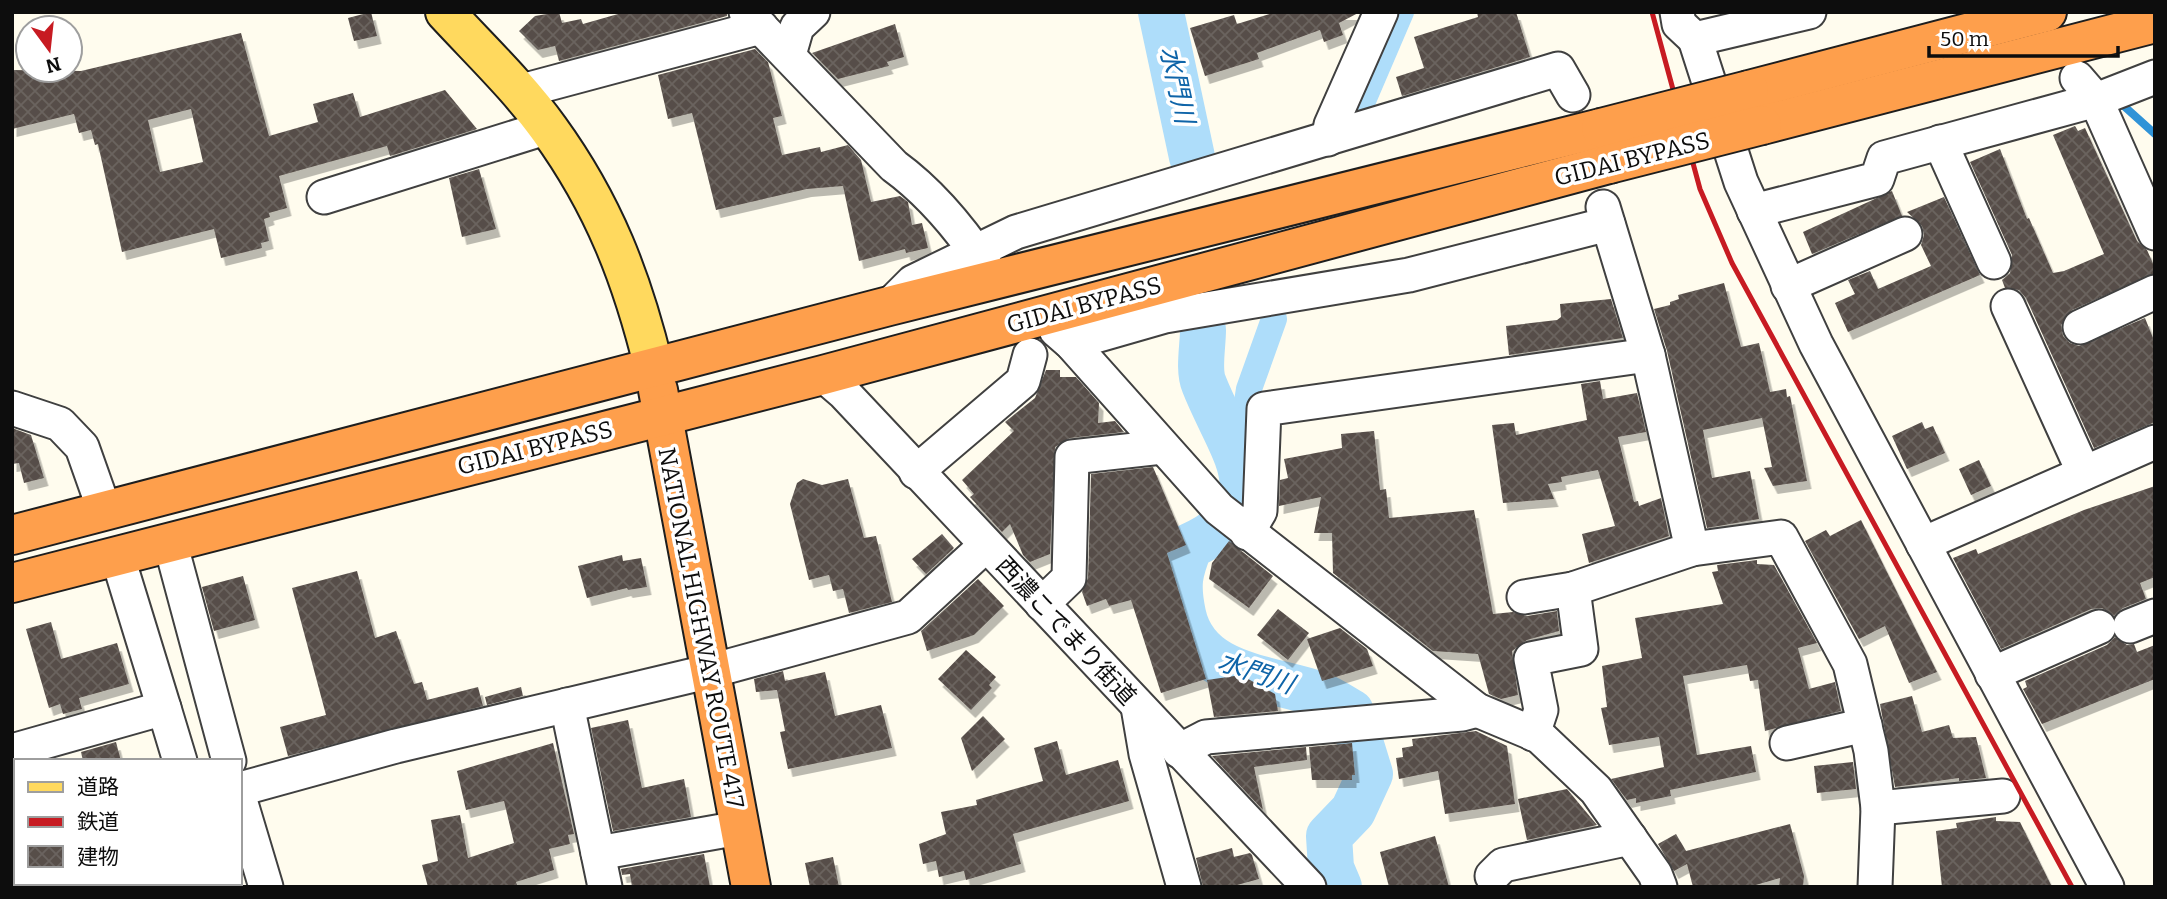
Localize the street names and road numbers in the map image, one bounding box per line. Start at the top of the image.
street label: GIDAI BYPASS [1551,126,1713,192]
street label: GIDAI BYPASS [1003,271,1165,339]
street label: GIDAI BYPASS [454,415,616,481]
street label: NATIONAL HIGHWAY ROUTE 417 [652,445,750,811]
street label: 西濃こでまり街道 [990,551,1142,711]

